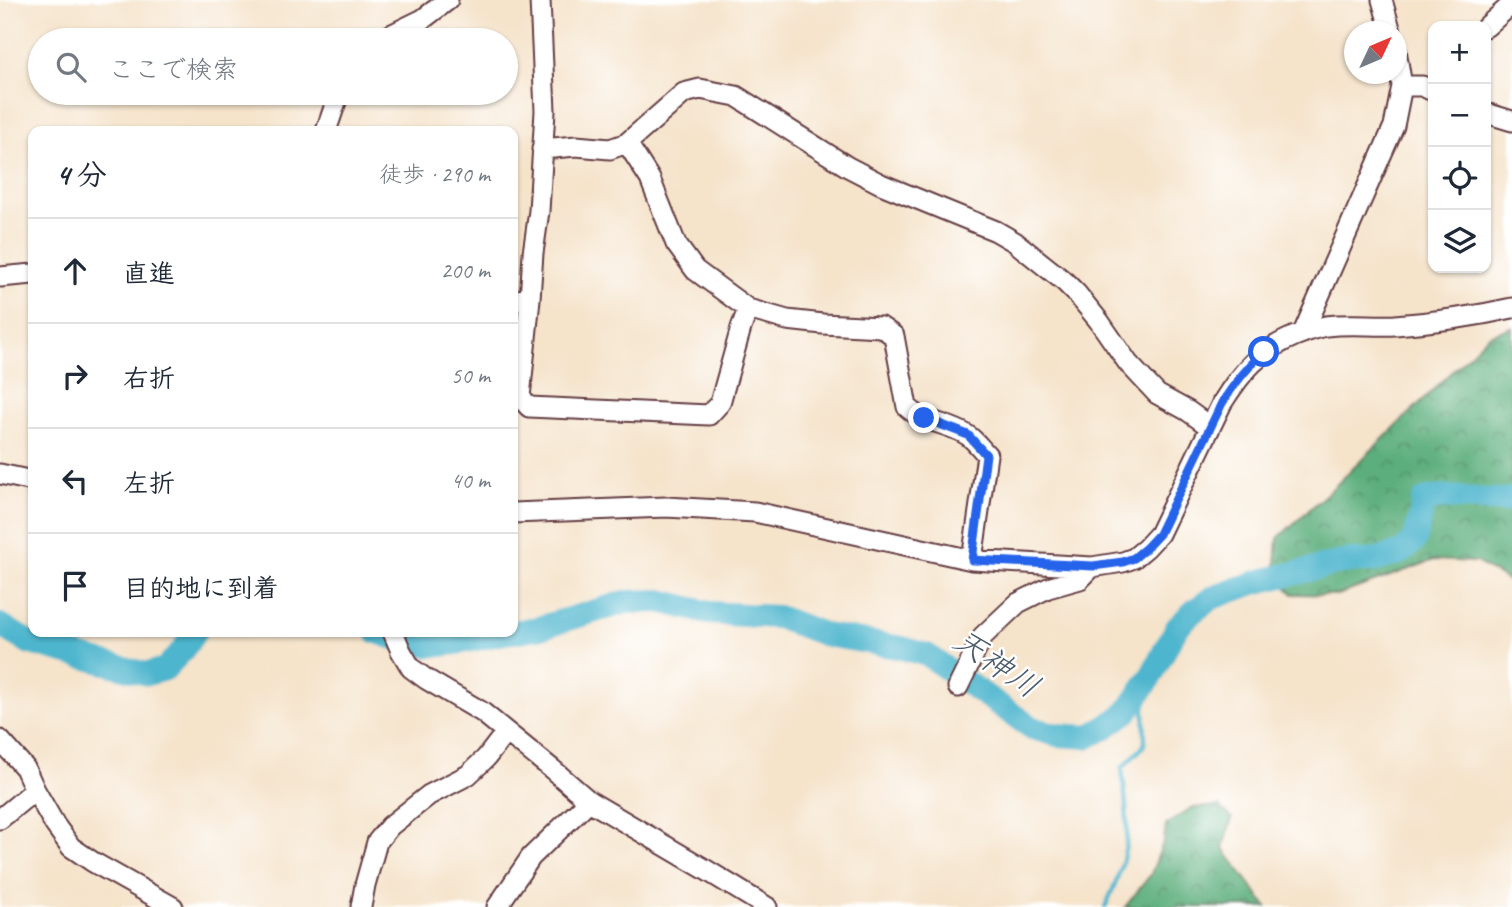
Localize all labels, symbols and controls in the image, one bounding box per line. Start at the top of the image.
north arrow [1344,21,1407,84]
map controls [1428,21,1491,273]
button: + [1428,21,1491,84]
search box [28,28,518,105]
icon: search [52,48,90,86]
text: ここで検索 [108,53,238,86]
button: − [1428,84,1491,147]
button: locate [1428,147,1491,210]
text: 4 分 [56,156,107,194]
text: 徒歩 · 290 m [379,160,490,189]
button: layers [1428,210,1491,273]
icon: ahead [56,252,94,290]
text: 200 m [441,256,490,285]
text: 直進 [123,257,175,290]
route start [1248,336,1279,367]
icon: right [56,357,94,395]
text: 50 m [451,361,490,390]
text: 右折 [123,362,175,395]
route end [908,402,939,433]
icon: left [56,462,94,500]
text: 40 m [451,466,490,495]
text: 左折 [123,467,175,500]
icon: arrive [56,567,94,605]
text: 目的地に到着 [123,572,279,605]
water label: 天神川 [945,620,1048,707]

